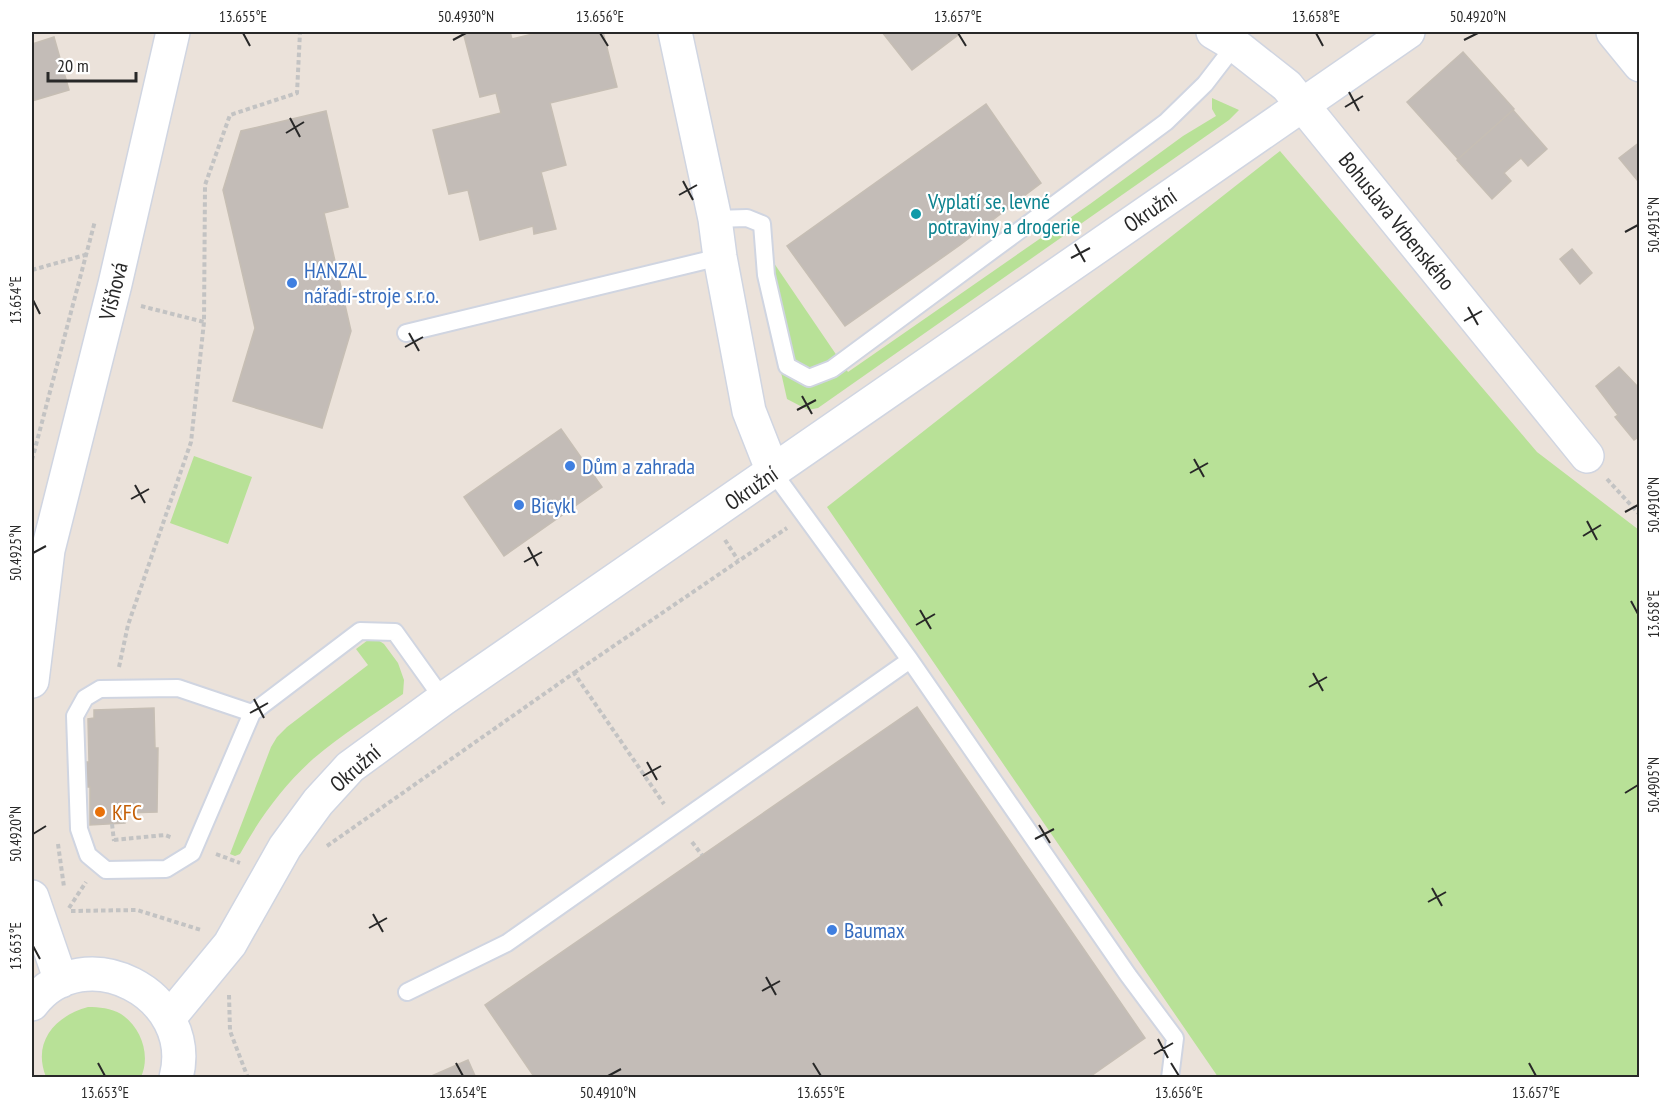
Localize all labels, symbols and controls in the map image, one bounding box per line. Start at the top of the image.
text: 13.655°E [219,7,267,26]
text: 50.4930°N [438,7,494,26]
text: 13.656°E [576,7,624,26]
text: 13.657°E [934,7,982,26]
text: 13.658°E [1292,7,1340,26]
text: 50.4920°N [1450,7,1506,26]
scale bar [48,45,136,83]
text: 20 m [57,54,89,77]
street label: Bohuslava Vrbenského [1333,146,1461,296]
street label: Okružní [1118,182,1182,238]
place label: Vyplatí se, levné potraviny a drogerie [927,187,1080,240]
text: 50.4915°N [1644,197,1663,253]
marker: Vyplatí se, levné potraviny a drogerie [909,207,923,221]
place label: HANZAL nářadí-stroje s.r.o. [304,256,439,309]
street label: Višňová [92,259,134,324]
text: 13.654°E [6,276,25,324]
marker: HANZAL nářadí-stroje s.r.o. [285,276,299,290]
place label: Dům a zahrada [582,452,695,480]
marker: Dům a zahrada [563,459,577,473]
street label: Okružní [719,460,783,516]
text: 50.4910°N [1644,477,1663,533]
place label: Bicykl [531,491,577,519]
marker: Bicykl [512,498,526,512]
text: 50.4925°N [6,525,25,581]
text: 13.658°E [1644,590,1663,638]
street label: Okružní [324,738,386,798]
text: 50.4905°N [1644,757,1663,813]
place label: KFC [112,798,142,826]
marker: KFC [93,805,107,819]
text: 50.4920°N [6,806,25,862]
place label: Baumax [844,916,905,944]
text: 13.653°E [6,922,25,970]
marker: Baumax [825,923,839,937]
text: 13.653°E [81,1083,129,1102]
text: 13.654°E [439,1083,487,1102]
text: 50.4910°N [580,1083,636,1102]
text: 13.655°E [797,1083,845,1102]
text: 13.656°E [1155,1083,1203,1102]
text: 13.657°E [1512,1083,1560,1102]

